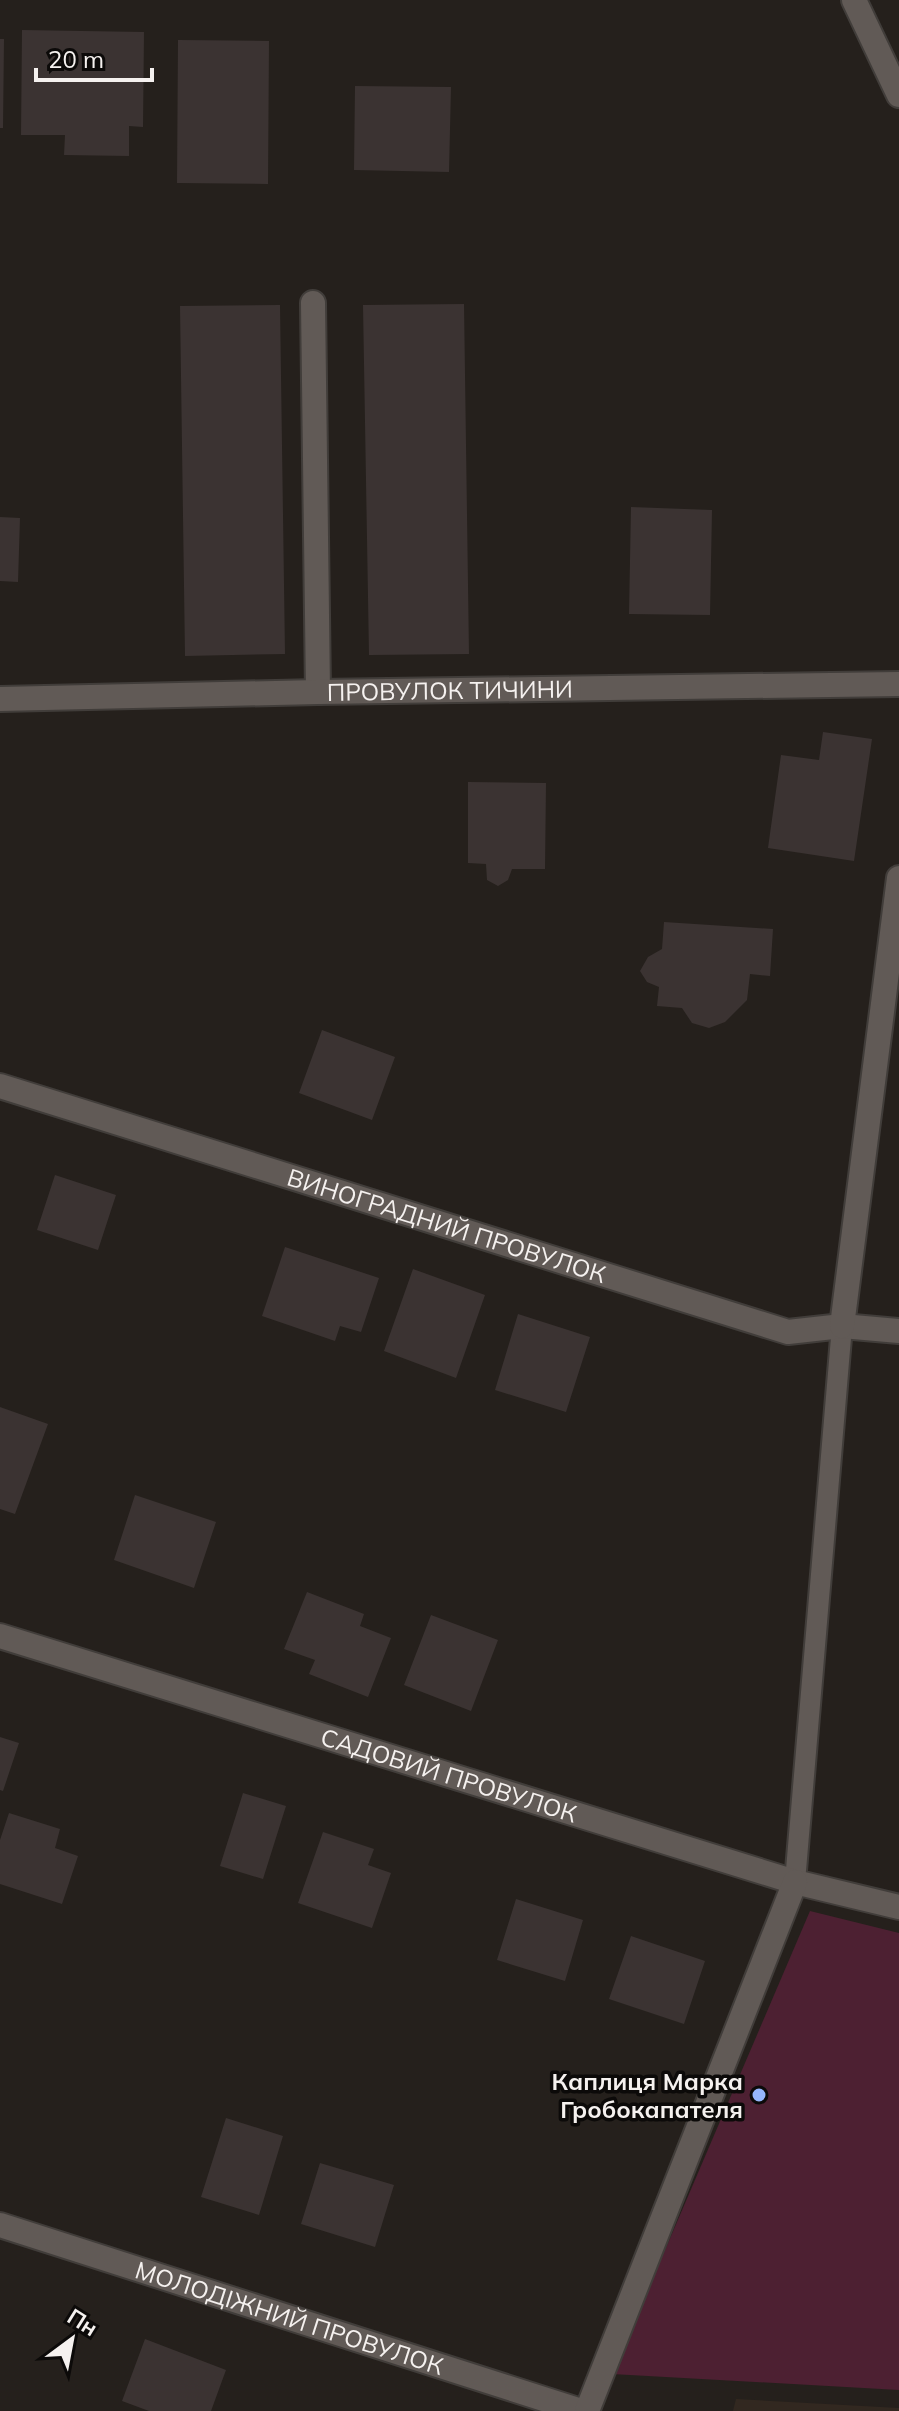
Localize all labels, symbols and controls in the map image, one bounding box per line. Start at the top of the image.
scale bar [36,32,152,82]
text: 20 m [48,44,104,74]
street label: ПРОВУЛОК ТИЧИНИ [327,673,573,707]
street label: ВИНОГРАДНИЙ ПРОВУЛОК [284,1162,610,1289]
street label: САДОВИЙ ПРОВУЛОК [317,1721,581,1829]
place label: Каплиця Марка Гробокапателя [551,2066,743,2124]
marker: Каплиця Марка Гробокапателя [750,2086,768,2104]
street label: МОЛОДІЖНИЙ ПРОВУЛОК [132,2254,448,2381]
north arrow [32,2299,112,2379]
text: Пн [62,2302,103,2342]

